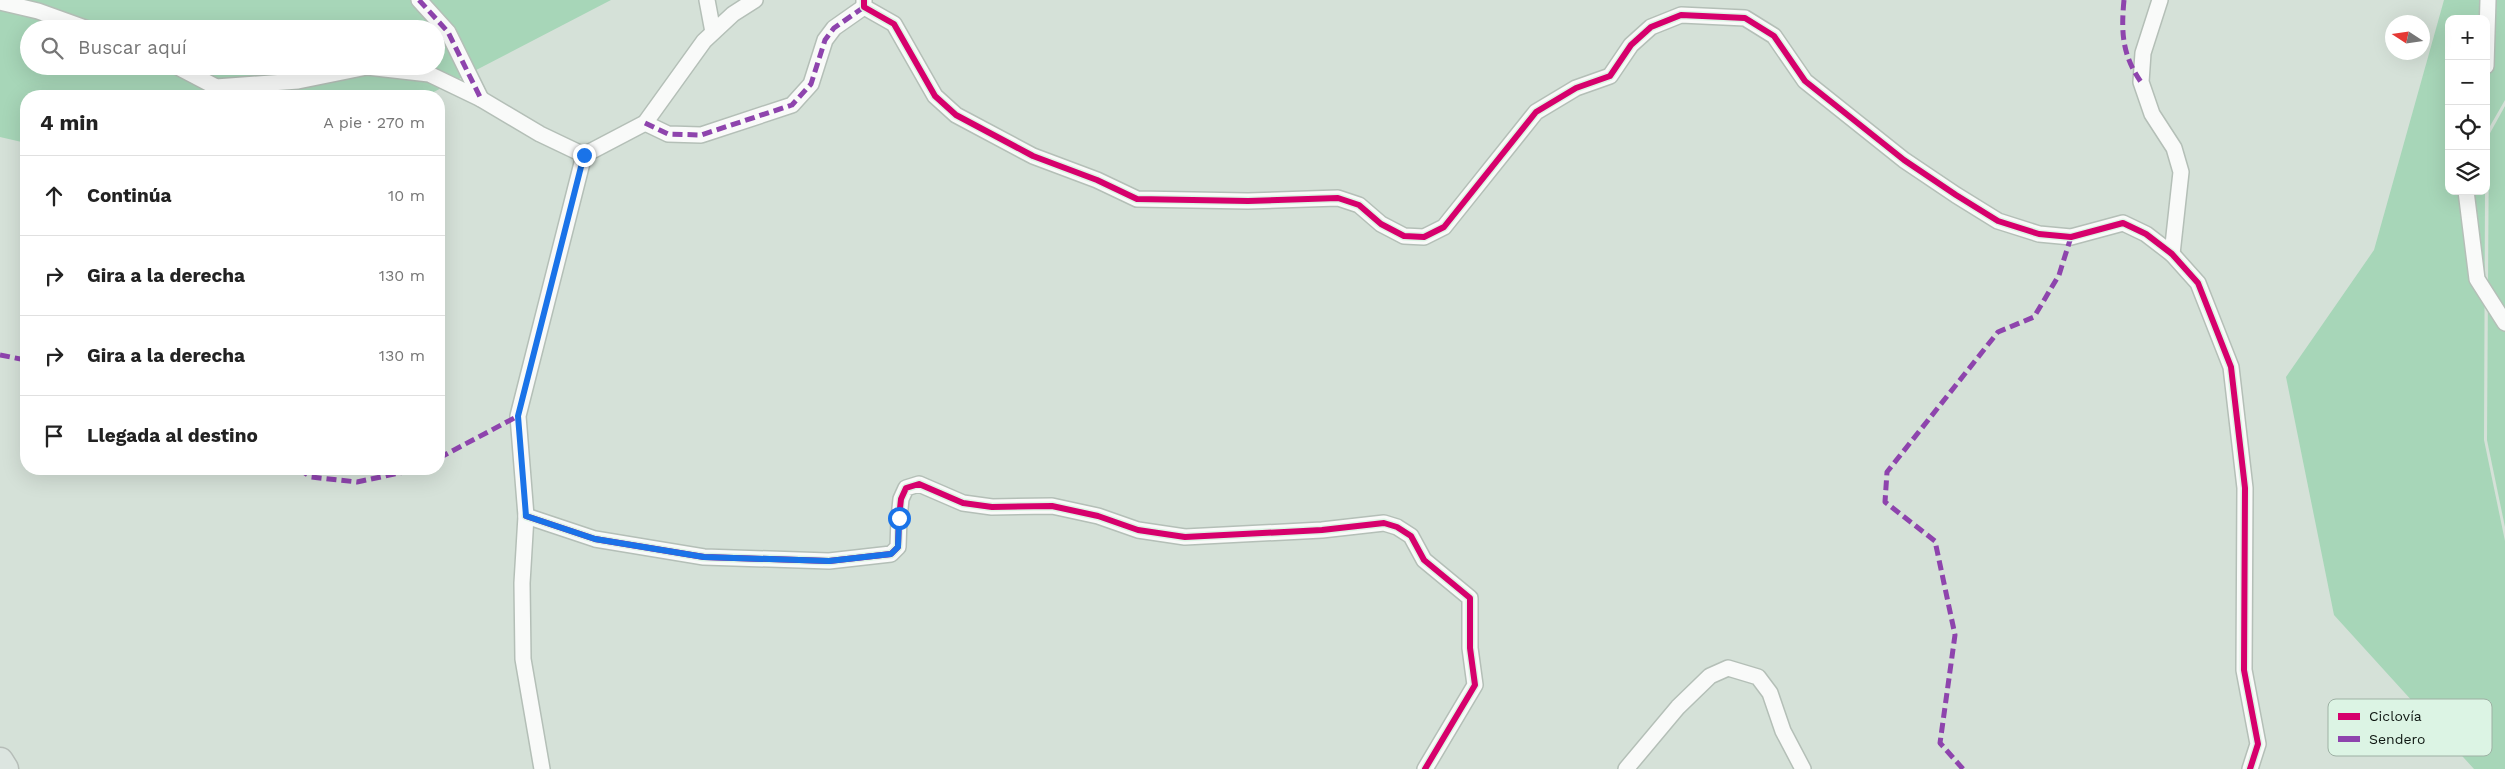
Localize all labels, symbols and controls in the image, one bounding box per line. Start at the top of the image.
north arrow [2385,15,2430,60]
map controls [2445,15,2490,195]
button: + [2445,15,2490,60]
search box [20,20,445,75]
icon: search [38,34,66,62]
text: Buscar aquí [78,36,187,59]
button: − [2445,60,2490,105]
button: locate [2445,105,2490,150]
text: 4 min [40,110,98,135]
text: A pie · 270 m [323,113,425,132]
route end [573,144,596,167]
button: layers [2445,150,2490,195]
icon: ahead [40,182,68,210]
text: Continúa [87,184,171,207]
text: 10 m [388,186,425,205]
icon: right [40,262,68,290]
text: Gira a la derecha [87,264,245,287]
text: 130 m [379,266,425,285]
icon: right [40,342,68,370]
text: Gira a la derecha [87,344,245,367]
text: 130 m [379,346,425,365]
icon: arrive [40,422,68,450]
text: Llegada al destino [87,424,258,447]
route start [888,507,911,530]
legend [2328,699,2492,756]
text: Ciclovía [2369,708,2422,724]
text: Sendero [2369,731,2425,747]

